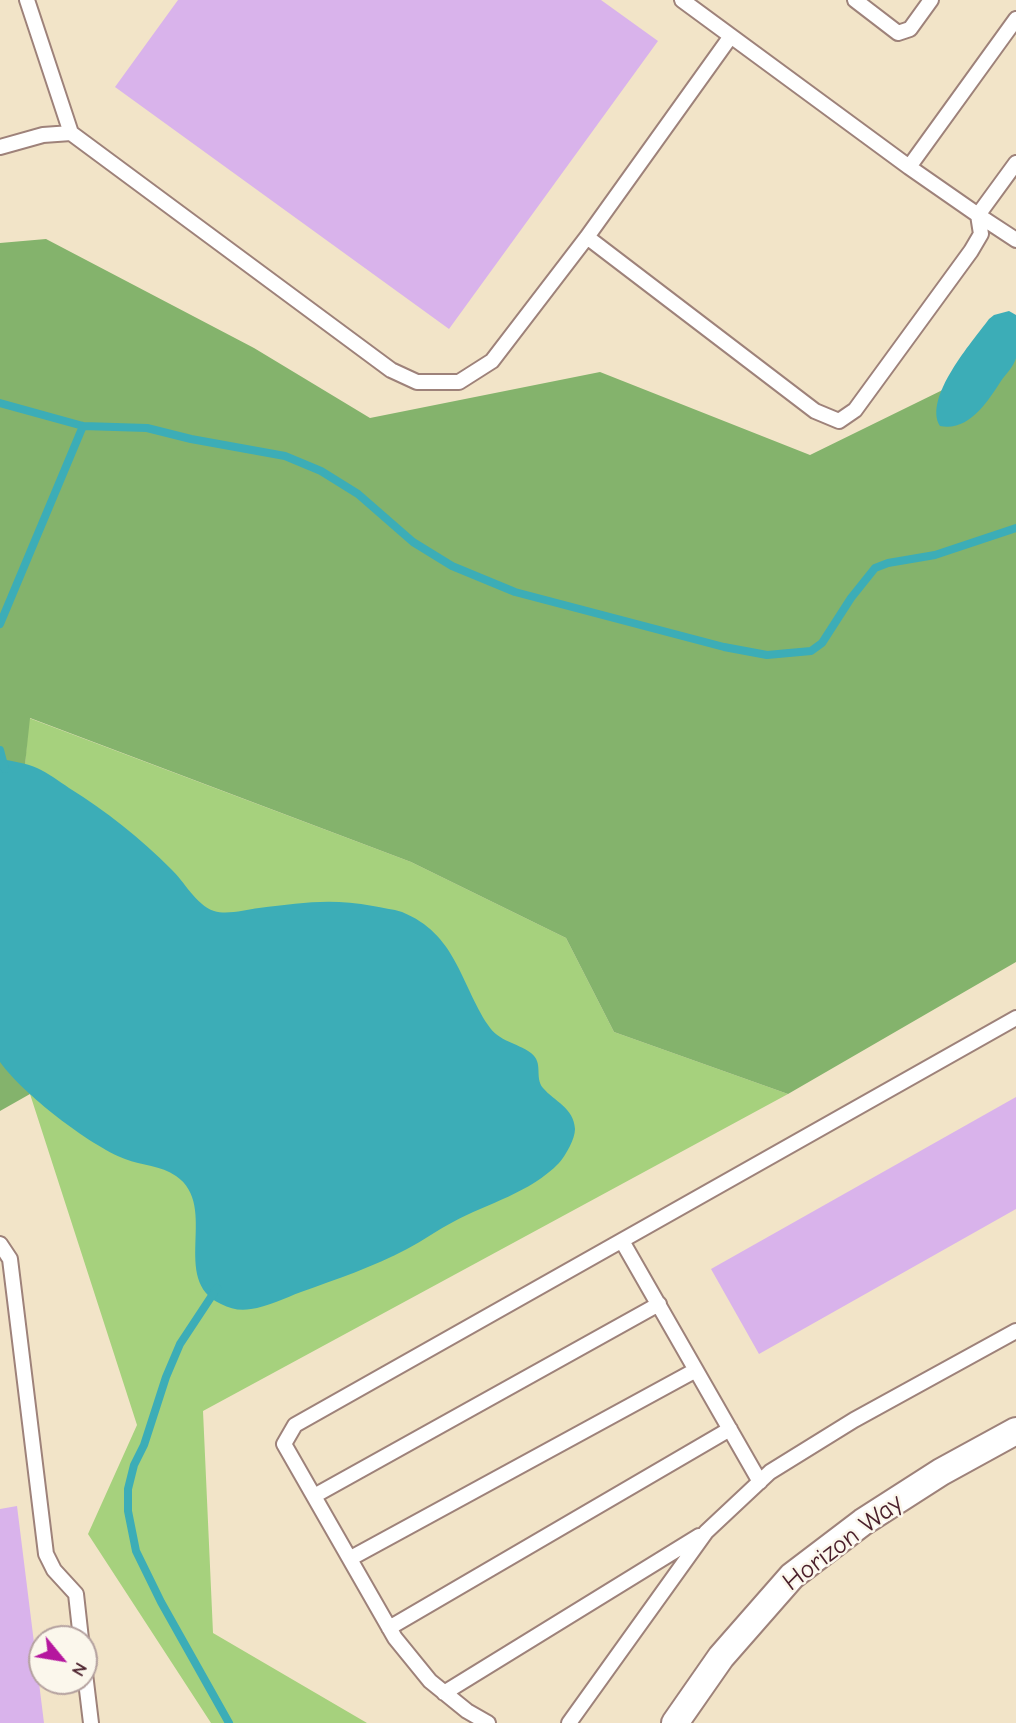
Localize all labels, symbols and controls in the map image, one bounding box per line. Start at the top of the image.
street label: Horizon Way [777,1488,909,1598]
north arrow [28,1625,98,1695]
text: N [67,1659,92,1680]

